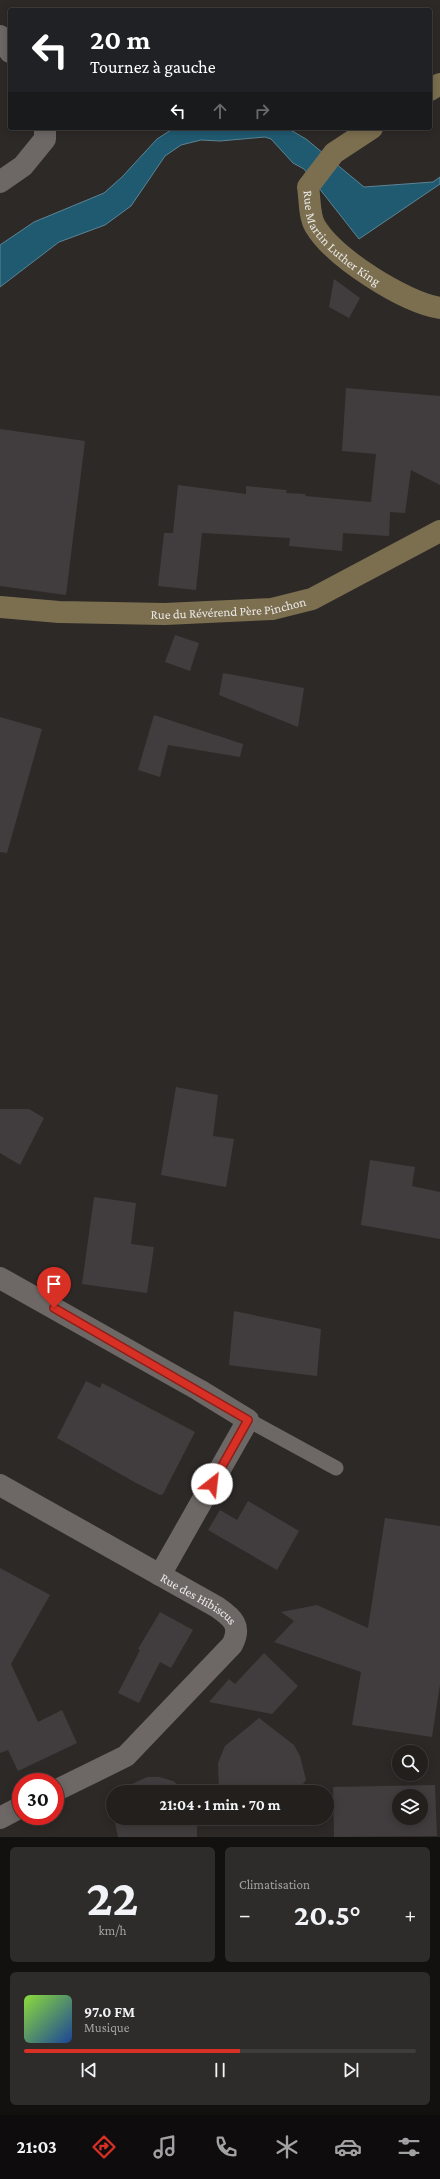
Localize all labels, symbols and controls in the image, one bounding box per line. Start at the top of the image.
icon: left [24,24,76,76]
text: 20 m [90,24,150,55]
text: Tournez à gauche [90,57,216,77]
icon: left [167,100,189,122]
icon: ahead [209,100,231,122]
icon: right [251,100,273,122]
street label: Rue Martin Luther King [301,190,384,289]
street label: Rue du Révérend Père Pinchon [151,594,308,622]
pin [37,1267,71,1308]
icon: arrive [43,1273,65,1295]
position arrow [191,1463,233,1505]
street label: Rue des Hibiscus [158,1570,240,1627]
map controls [392,1745,428,1825]
button: search [392,1745,428,1781]
speed limit sign: 30 [12,1773,64,1825]
button: layers [392,1789,428,1825]
text: 21:04 · 1 min · 70 m [160,1797,280,1813]
text: 22 [86,1868,139,1926]
text: Climatisation [239,1877,310,1892]
text: 20.5° [294,1898,361,1931]
text: − [239,1902,251,1927]
text: + [404,1902,416,1927]
text: km/h [98,1923,127,1938]
text: 97.0 FM [84,2004,135,2020]
text: Musique [84,2020,129,2035]
icon: previous [78,2059,100,2081]
icon: pause [209,2059,231,2081]
icon: next [340,2059,362,2081]
icon: directions [90,2133,118,2161]
icon: music [151,2133,179,2161]
icon: phone [212,2133,240,2161]
icon: climate [273,2133,301,2161]
icon: car [334,2133,362,2161]
icon: filters [395,2133,423,2161]
text: 21:03 [17,2137,57,2157]

